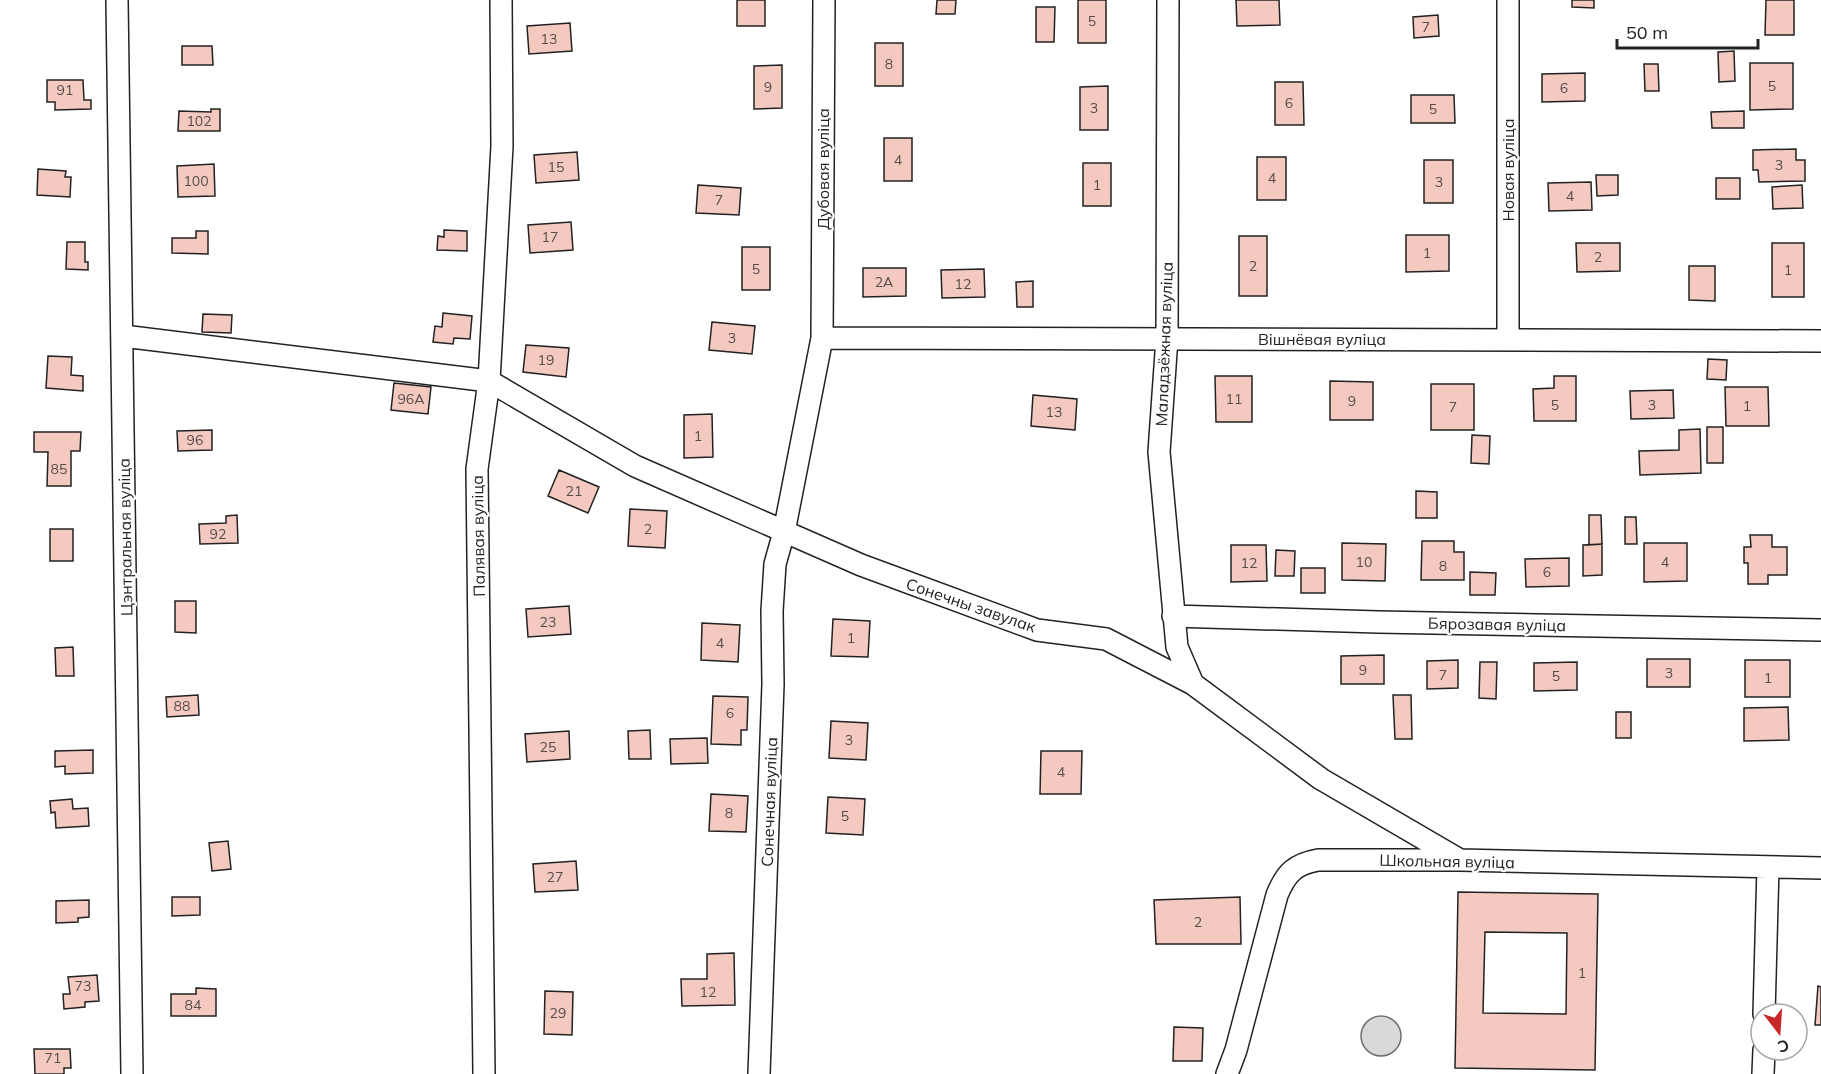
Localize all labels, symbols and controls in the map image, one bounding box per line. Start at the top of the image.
house number: 5 [1088,12,1096,30]
scale bar [1617,12,1758,50]
house number: 7 [1422,18,1430,36]
text: 50 m [1626,21,1668,44]
house number: 13 [541,30,557,48]
house number: 8 [885,55,893,73]
house number: 5 [1768,77,1776,95]
house number: 9 [764,78,772,96]
house number: 6 [1560,79,1568,97]
house number: 91 [57,81,73,99]
house number: 6 [1285,94,1293,112]
house number: 3 [1090,99,1098,117]
house number: 5 [1429,100,1437,118]
street label: Дубовая вуліца [813,108,833,230]
house number: 102 [186,112,212,130]
street label: Новая вуліца [1498,118,1518,222]
house number: 4 [894,151,903,169]
house number: 3 [1775,156,1783,174]
house number: 15 [548,158,564,176]
house number: 4 [1268,169,1277,187]
house number: 100 [183,172,209,190]
house number: 3 [1435,173,1443,191]
house number: 1 [1093,176,1101,194]
house number: 4 [1566,187,1575,205]
house number: 7 [715,191,723,209]
house number: 17 [542,228,558,246]
house number: 1 [1423,244,1431,262]
house number: 2 [1594,248,1602,266]
house number: 2 [1249,257,1257,275]
house number: 5 [752,260,760,278]
street label: Маладзёжная вуліца [1151,261,1177,427]
house number: 1 [1784,261,1792,279]
house number: 2А [875,273,894,291]
house number: 12 [955,275,971,293]
house number: 3 [728,329,736,347]
street label: Вішнёвая вуліца [1258,329,1386,349]
house number: 19 [538,351,554,369]
house number: 96А [397,390,425,408]
house number: 11 [1226,390,1242,408]
house number: 9 [1348,392,1356,410]
house number: 5 [1551,396,1559,414]
house number: 3 [1648,396,1656,414]
house number: 1 [1743,397,1751,415]
house number: 7 [1449,398,1457,416]
house number: 13 [1046,403,1062,421]
house number: 1 [694,427,702,445]
house number: 96 [187,431,203,449]
street label: Цэнтральная вуліца [114,458,136,616]
house number: 85 [51,460,67,478]
street label: Палявая вуліца [467,475,489,597]
house number: 21 [566,482,582,500]
house number: 2 [644,520,652,538]
house number: 92 [210,525,226,543]
house number: 10 [1356,553,1372,571]
house number: 4 [1661,553,1670,571]
house number: 12 [1241,554,1257,572]
house number: 8 [1439,557,1447,575]
house number: 6 [1543,563,1551,581]
street label: Сонечны завулак [903,573,1039,637]
house number: 23 [540,613,556,631]
street label: Бярозавая вуліца [1428,613,1566,635]
house number: 1 [847,629,855,647]
house number: 4 [716,634,725,652]
house number: 9 [1359,661,1367,679]
house number: 3 [1665,664,1673,682]
house number: 7 [1439,666,1447,684]
house number: 5 [1552,667,1560,685]
house number: 1 [1764,669,1772,687]
house number: 88 [174,697,190,715]
house number: 6 [726,704,734,722]
house number: 3 [845,731,853,749]
street label: Сонечная вуліца [757,737,781,867]
house number: 25 [540,738,556,756]
house number: 4 [1057,763,1066,781]
house number: 8 [725,804,733,822]
house number: 5 [841,807,849,825]
street label: Школьная вуліца [1379,850,1515,872]
house number: 27 [547,868,563,886]
house number: 2 [1194,913,1202,931]
house number: 1 [1578,964,1586,982]
house number: 73 [75,977,91,995]
house number: 12 [700,983,716,1001]
house number: 84 [185,996,202,1014]
north arrow [1749,1002,1809,1062]
house number: 29 [550,1004,566,1022]
text: С [1775,1035,1792,1058]
house number: 71 [45,1049,61,1067]

